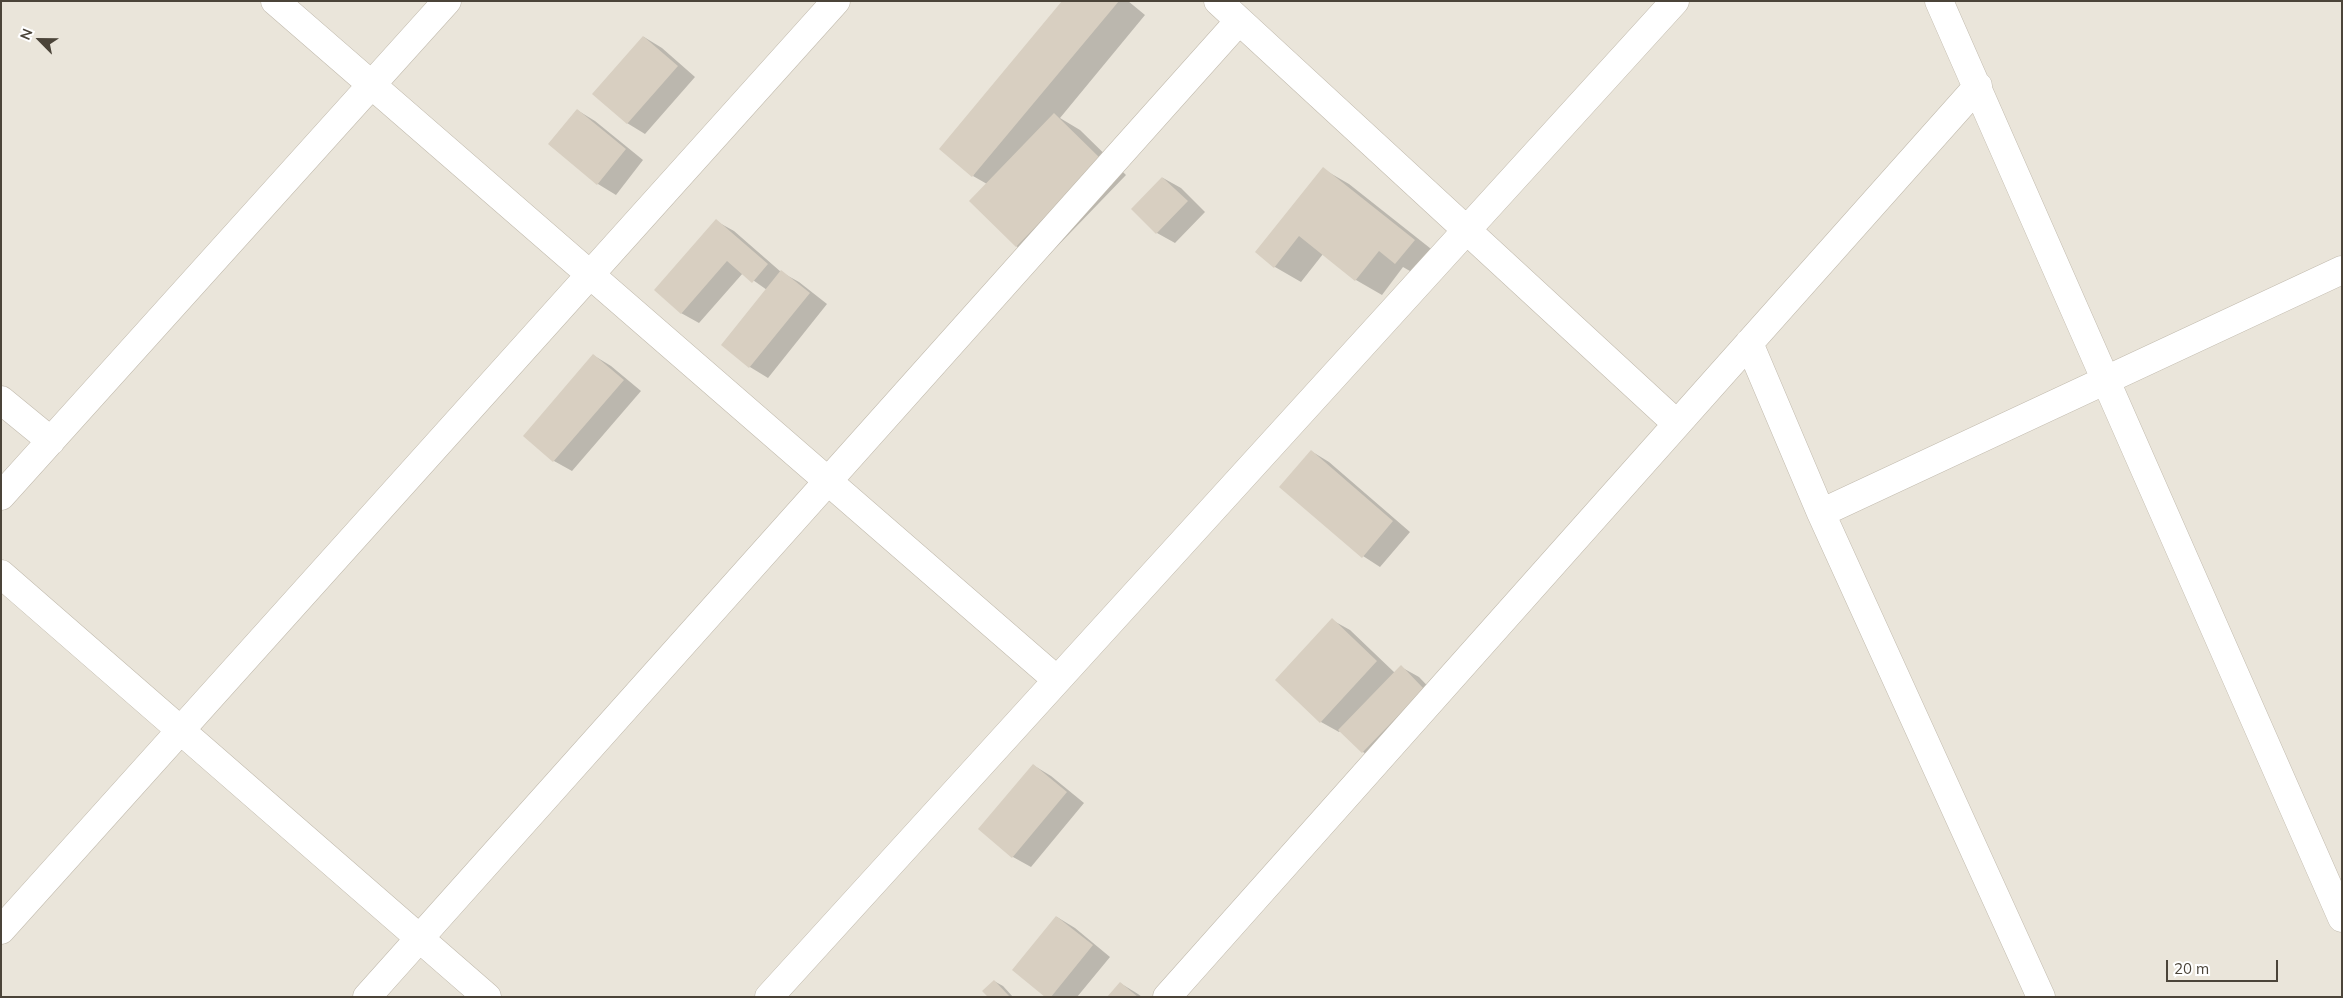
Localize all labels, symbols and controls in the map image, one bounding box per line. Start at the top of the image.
north arrow [15,15,65,65]
text: N [16,26,37,43]
scale bar [2168,950,2280,982]
text: 20 m [2174,959,2209,978]

